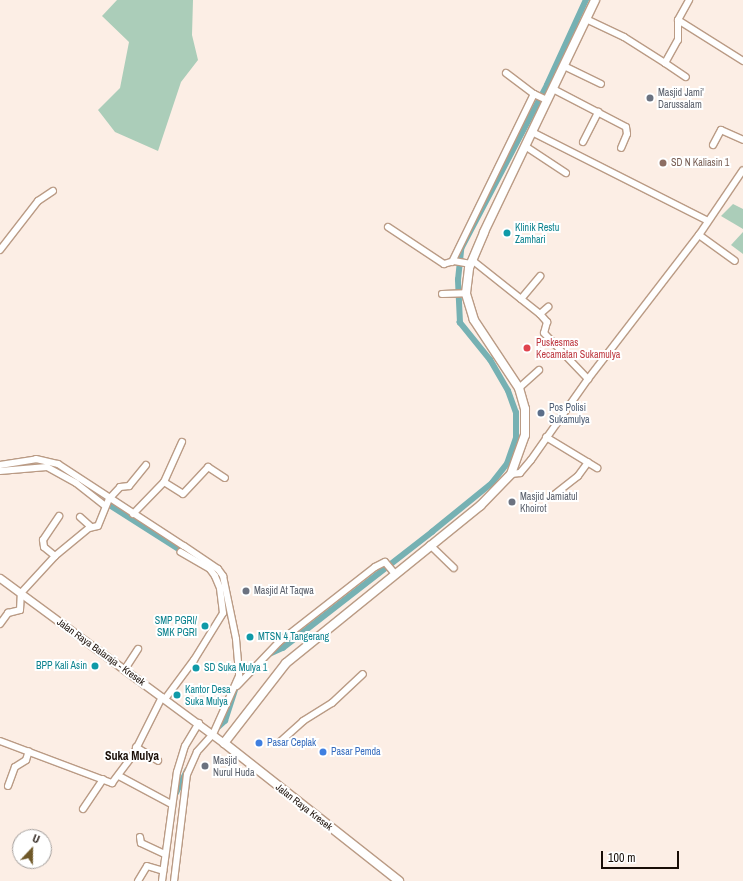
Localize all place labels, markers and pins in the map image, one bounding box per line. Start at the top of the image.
place label: Masjid Jami' Darussalam [658,86,704,110]
marker: Masjid Jami' Darussalam [645,93,655,103]
place label: SD N Kaliasin 1 [671,157,729,169]
marker: SD N Kaliasin 1 [658,158,668,168]
place label: Klinik Restu Zamhari [515,221,559,244]
marker: Klinik Restu Zamhari [502,228,512,238]
place label: Puskesmas Kecamatan Sukamulya [536,336,620,360]
marker: Puskesmas Kecamatan Sukamulya [521,342,533,354]
place label: Pos Polisi Sukamulya [549,401,590,424]
marker: Pos Polisi Sukamulya [536,408,546,418]
place label: Masjid Jamiatul Khoirot [520,490,577,514]
marker: Masjid Jamiatul Khoirot [507,497,517,507]
place label: Masjid At Taqwa [254,585,314,597]
marker: Masjid At Taqwa [241,586,251,596]
place label: SMP PGRI/ SMK PGRI [155,614,197,638]
marker: SMP PGRI/ SMK PGRI [200,621,210,631]
place label: MTSN 4 Tangerang [258,631,329,643]
marker: MTSN 4 Tangerang [245,632,255,642]
place label: BPP Kali Asin [35,660,87,672]
marker: BPP Kali Asin [90,661,100,671]
place label: SD Suka Mulya 1 [204,662,267,674]
marker: SD Suka Mulya 1 [191,663,201,673]
place label: Kantor Desa Suka Mulya [185,683,231,706]
marker: Kantor Desa Suka Mulya [172,690,182,700]
place label: Pasar Ceplak [267,737,316,749]
marker: Pasar Ceplak [254,738,264,748]
place label: Pasar Pemda [331,746,381,758]
marker: Pasar Pemda [318,747,328,757]
place label: Masjid Nurul Huda [213,754,254,778]
marker: Masjid Nurul Huda [200,761,210,771]

